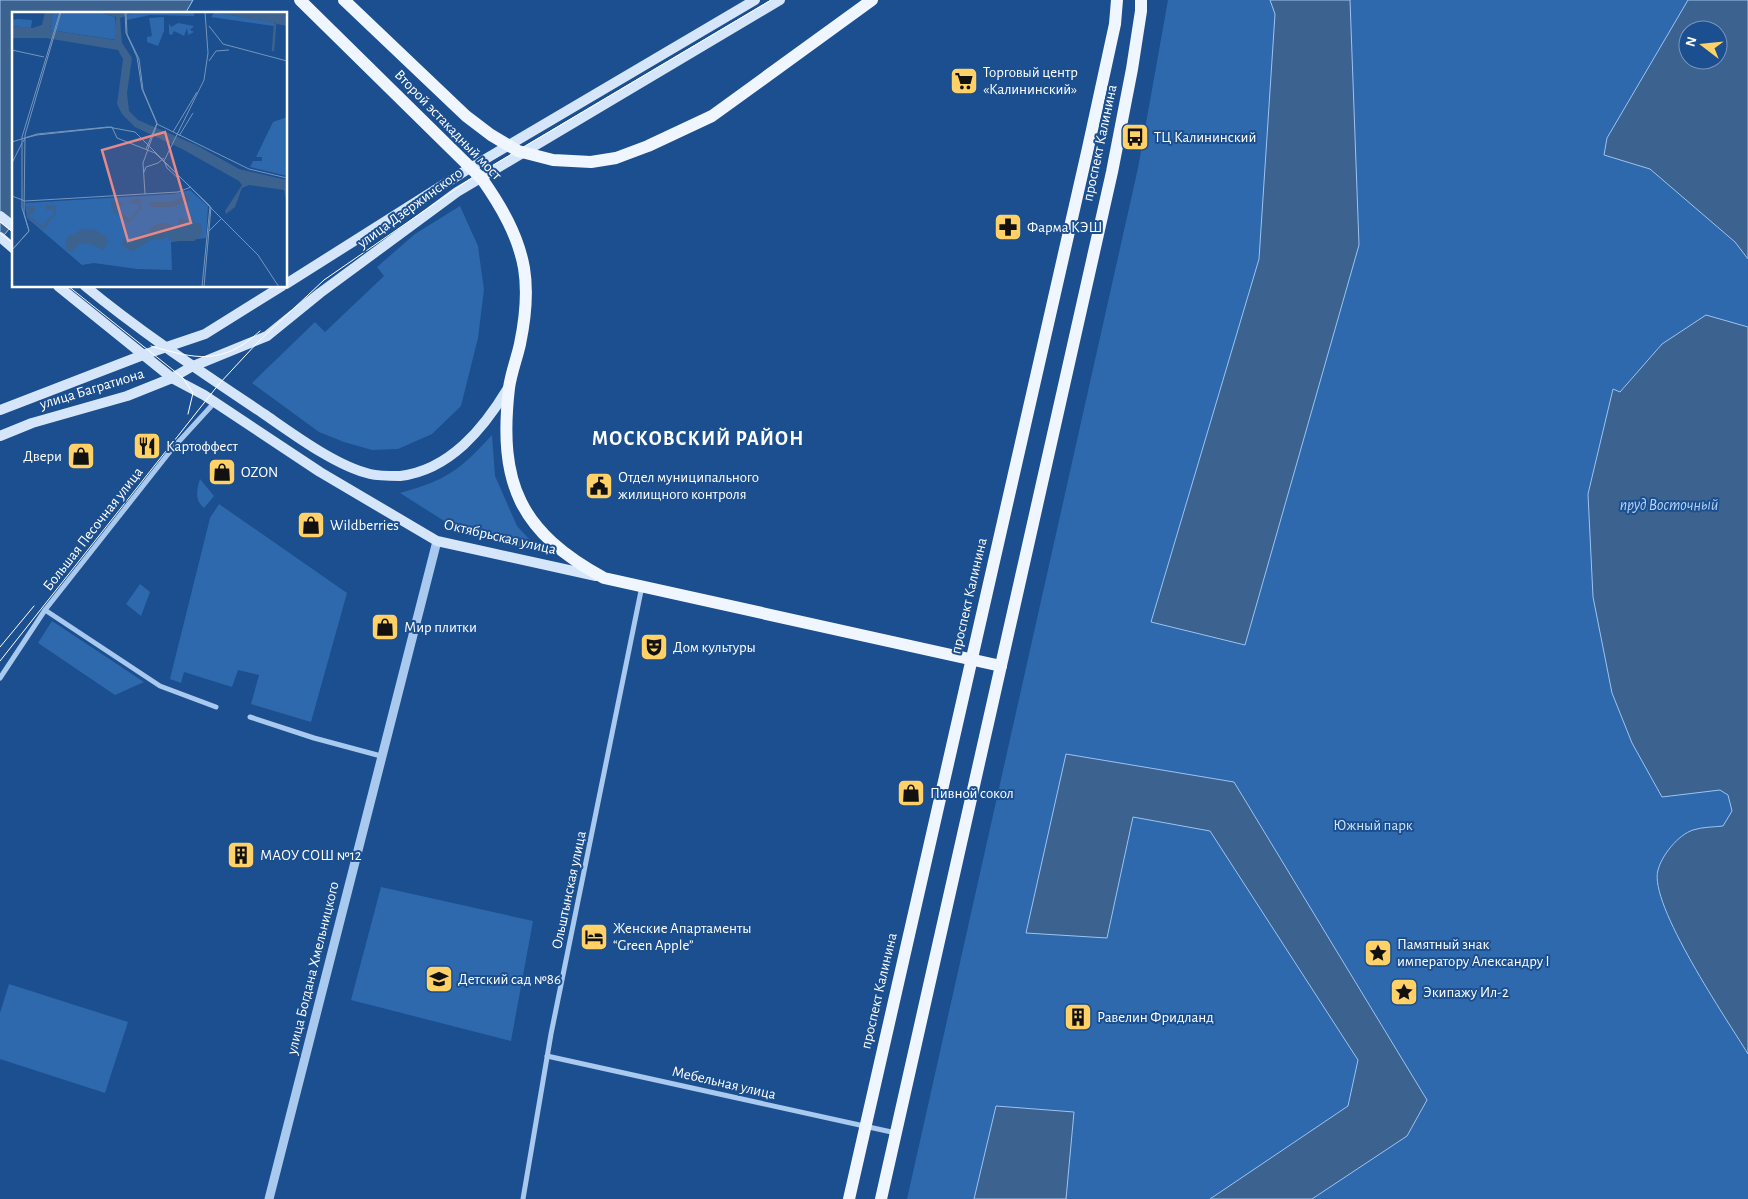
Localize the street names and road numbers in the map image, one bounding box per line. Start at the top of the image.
street label: Второй эстакадный мост [392,67,505,184]
street label: проспект Калинина [1080,83,1120,203]
street label: улица Дзержинского [354,165,465,252]
street label: улица Багратиона [37,366,146,412]
street label: Большая Песочная улица [40,464,146,594]
street label: Октябрьская улица [442,517,558,557]
street label: проспект Калинина [948,536,990,656]
street label: Ольштынская улица [549,829,589,950]
street label: улица Богдана Хмельницкого [284,880,342,1057]
street label: проспект Калинина [858,931,900,1051]
street label: Мебельная улица [671,1064,778,1102]

